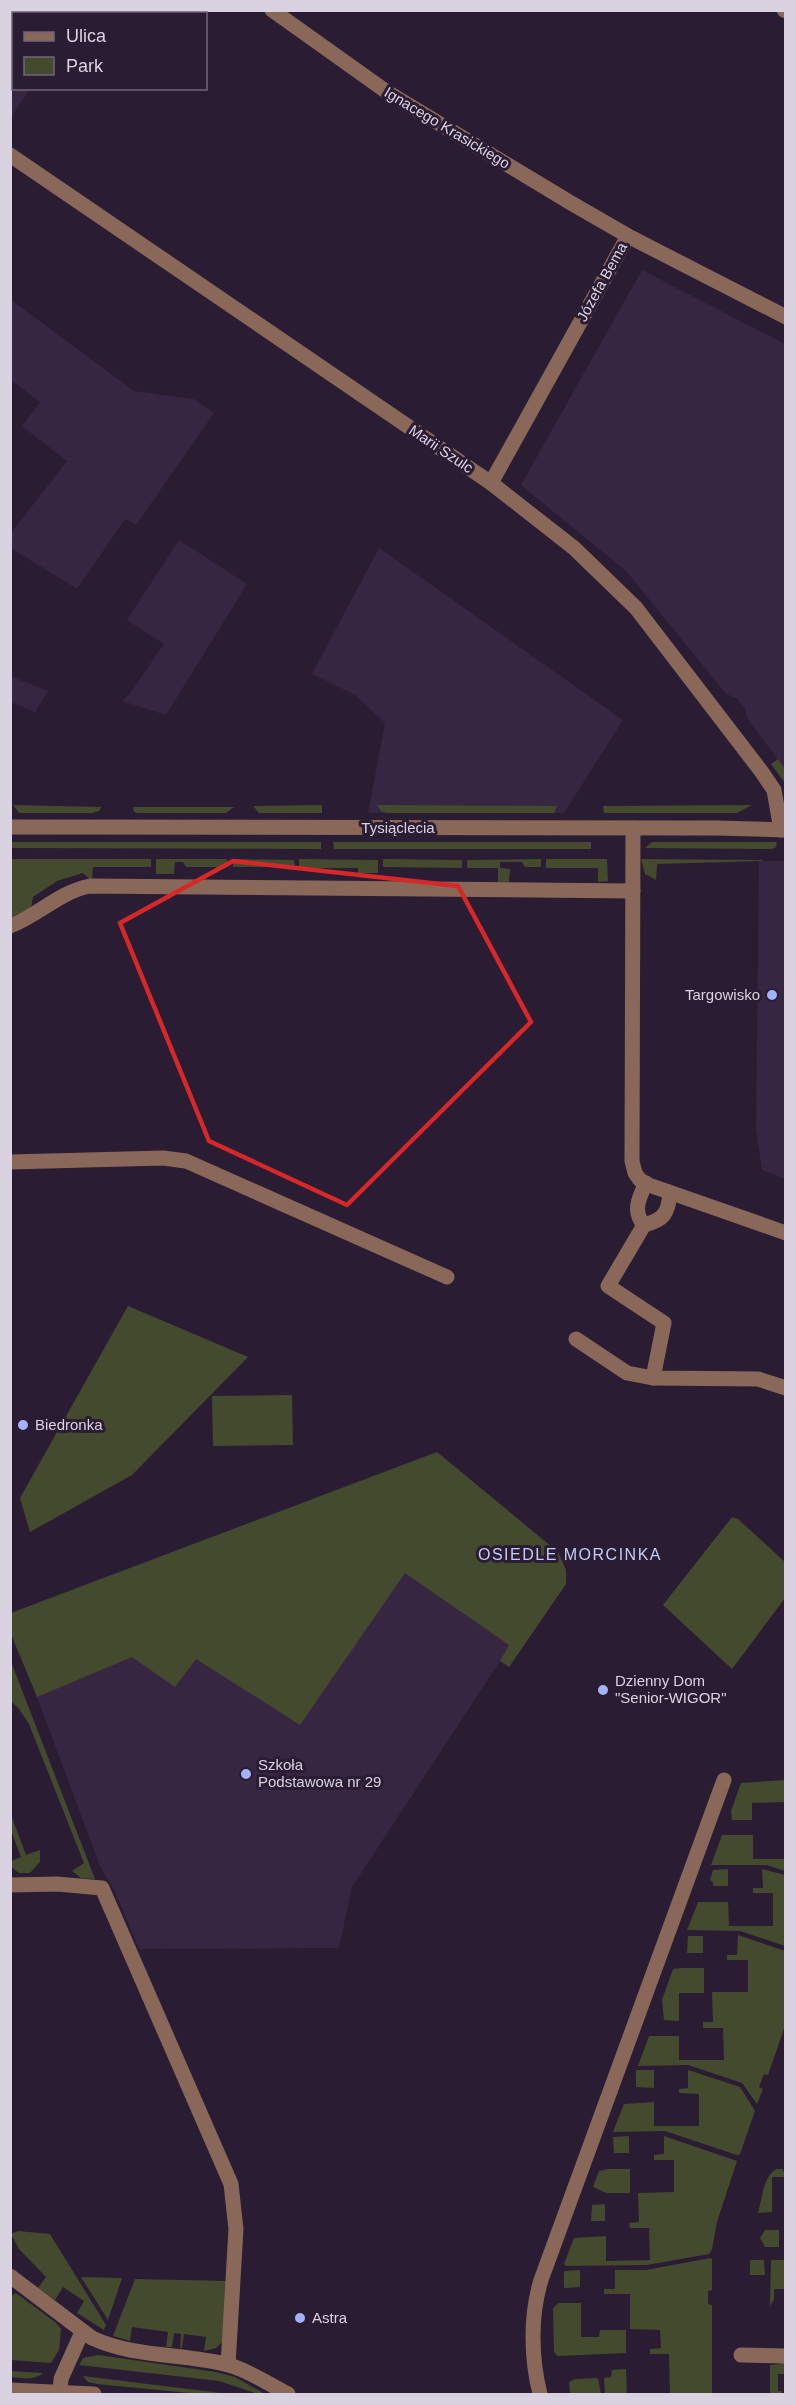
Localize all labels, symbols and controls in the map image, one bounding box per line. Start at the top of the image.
legend [12,12,207,90]
text: Ulica [66,26,107,46]
text: Park [66,56,104,76]
street label: Ignacego Krasickiego [381,83,513,172]
street label: Józefa Bema [573,239,631,324]
street label: Marii Szulc [406,421,477,476]
street label: Tysiąclecia [361,819,435,836]
place label: Targowisko [685,986,760,1003]
marker: Targowisko [765,988,779,1002]
place label: Biedronka [35,1416,103,1433]
marker: Biedronka [16,1418,30,1432]
district label: OSIEDLE MORCINKA [478,1546,662,1563]
place label: Dzienny Dom "Senior-WIGOR" [615,1672,727,1706]
marker: Dzienny Dom "Senior-WIGOR" [596,1683,610,1697]
place label: Szkoła Podstawowa nr 29 [258,1756,381,1790]
marker: Szkoła Podstawowa nr 29 [239,1767,253,1781]
place label: Astra [312,2309,348,2326]
marker: Astra [293,2311,307,2325]

